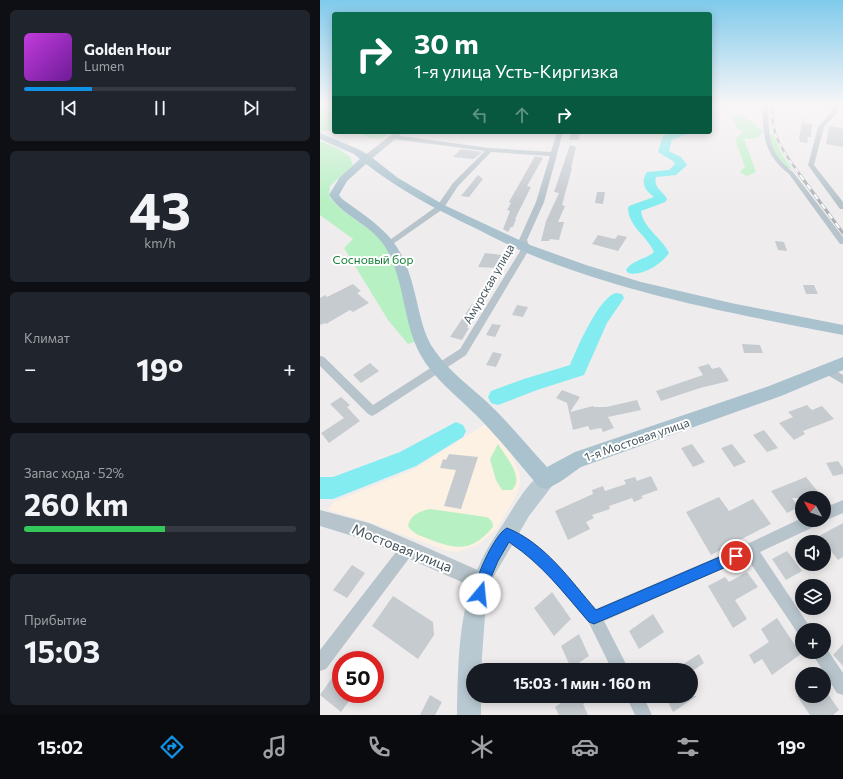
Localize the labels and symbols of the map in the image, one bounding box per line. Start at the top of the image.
street label: Амурская улица [460,241,517,326]
park label: Сосновый бор [332,252,414,266]
street label: 1-я Мостовая улица [582,415,691,464]
north arrow [795,491,831,527]
street label: Мостовая улица [350,520,455,575]
pin [719,539,753,573]
position arrow [459,573,501,615]
speed limit sign: 50 [332,651,384,703]

